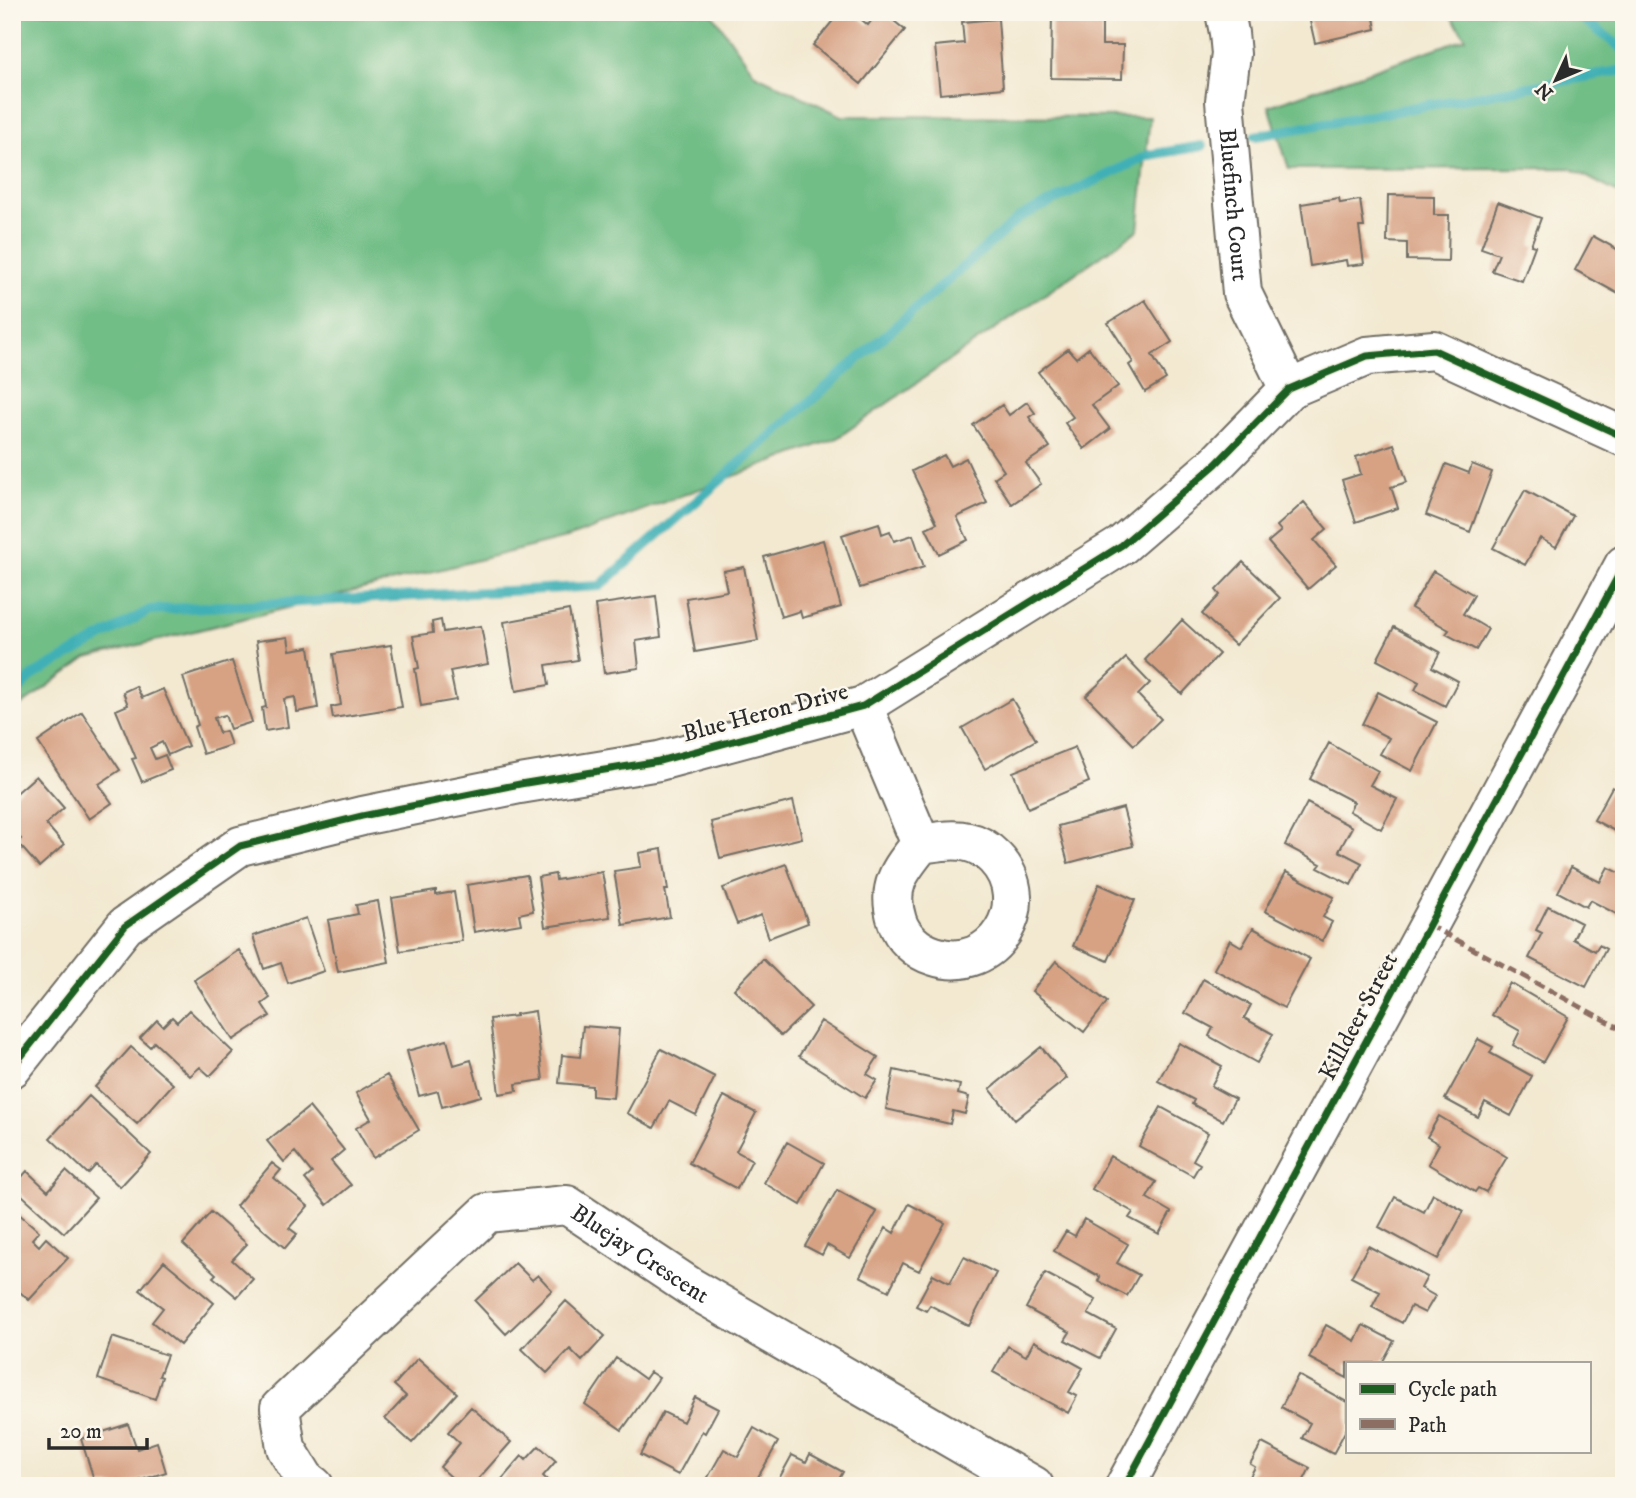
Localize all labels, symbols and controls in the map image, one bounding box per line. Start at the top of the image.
north arrow [1520,46,1590,116]
text: N [1531,77,1559,104]
street label: Bluefinch Court [1211,127,1255,283]
street label: Blue Heron Drive [679,676,851,749]
street label: Killdeer Street [1313,947,1405,1085]
street label: Bluejay Crescent [565,1198,715,1311]
legend [1346,1362,1590,1452]
text: Cycle path [1408,1377,1497,1403]
scale bar [49,1407,147,1451]
text: Path [1408,1413,1447,1439]
text: 20 m [60,1419,102,1445]

